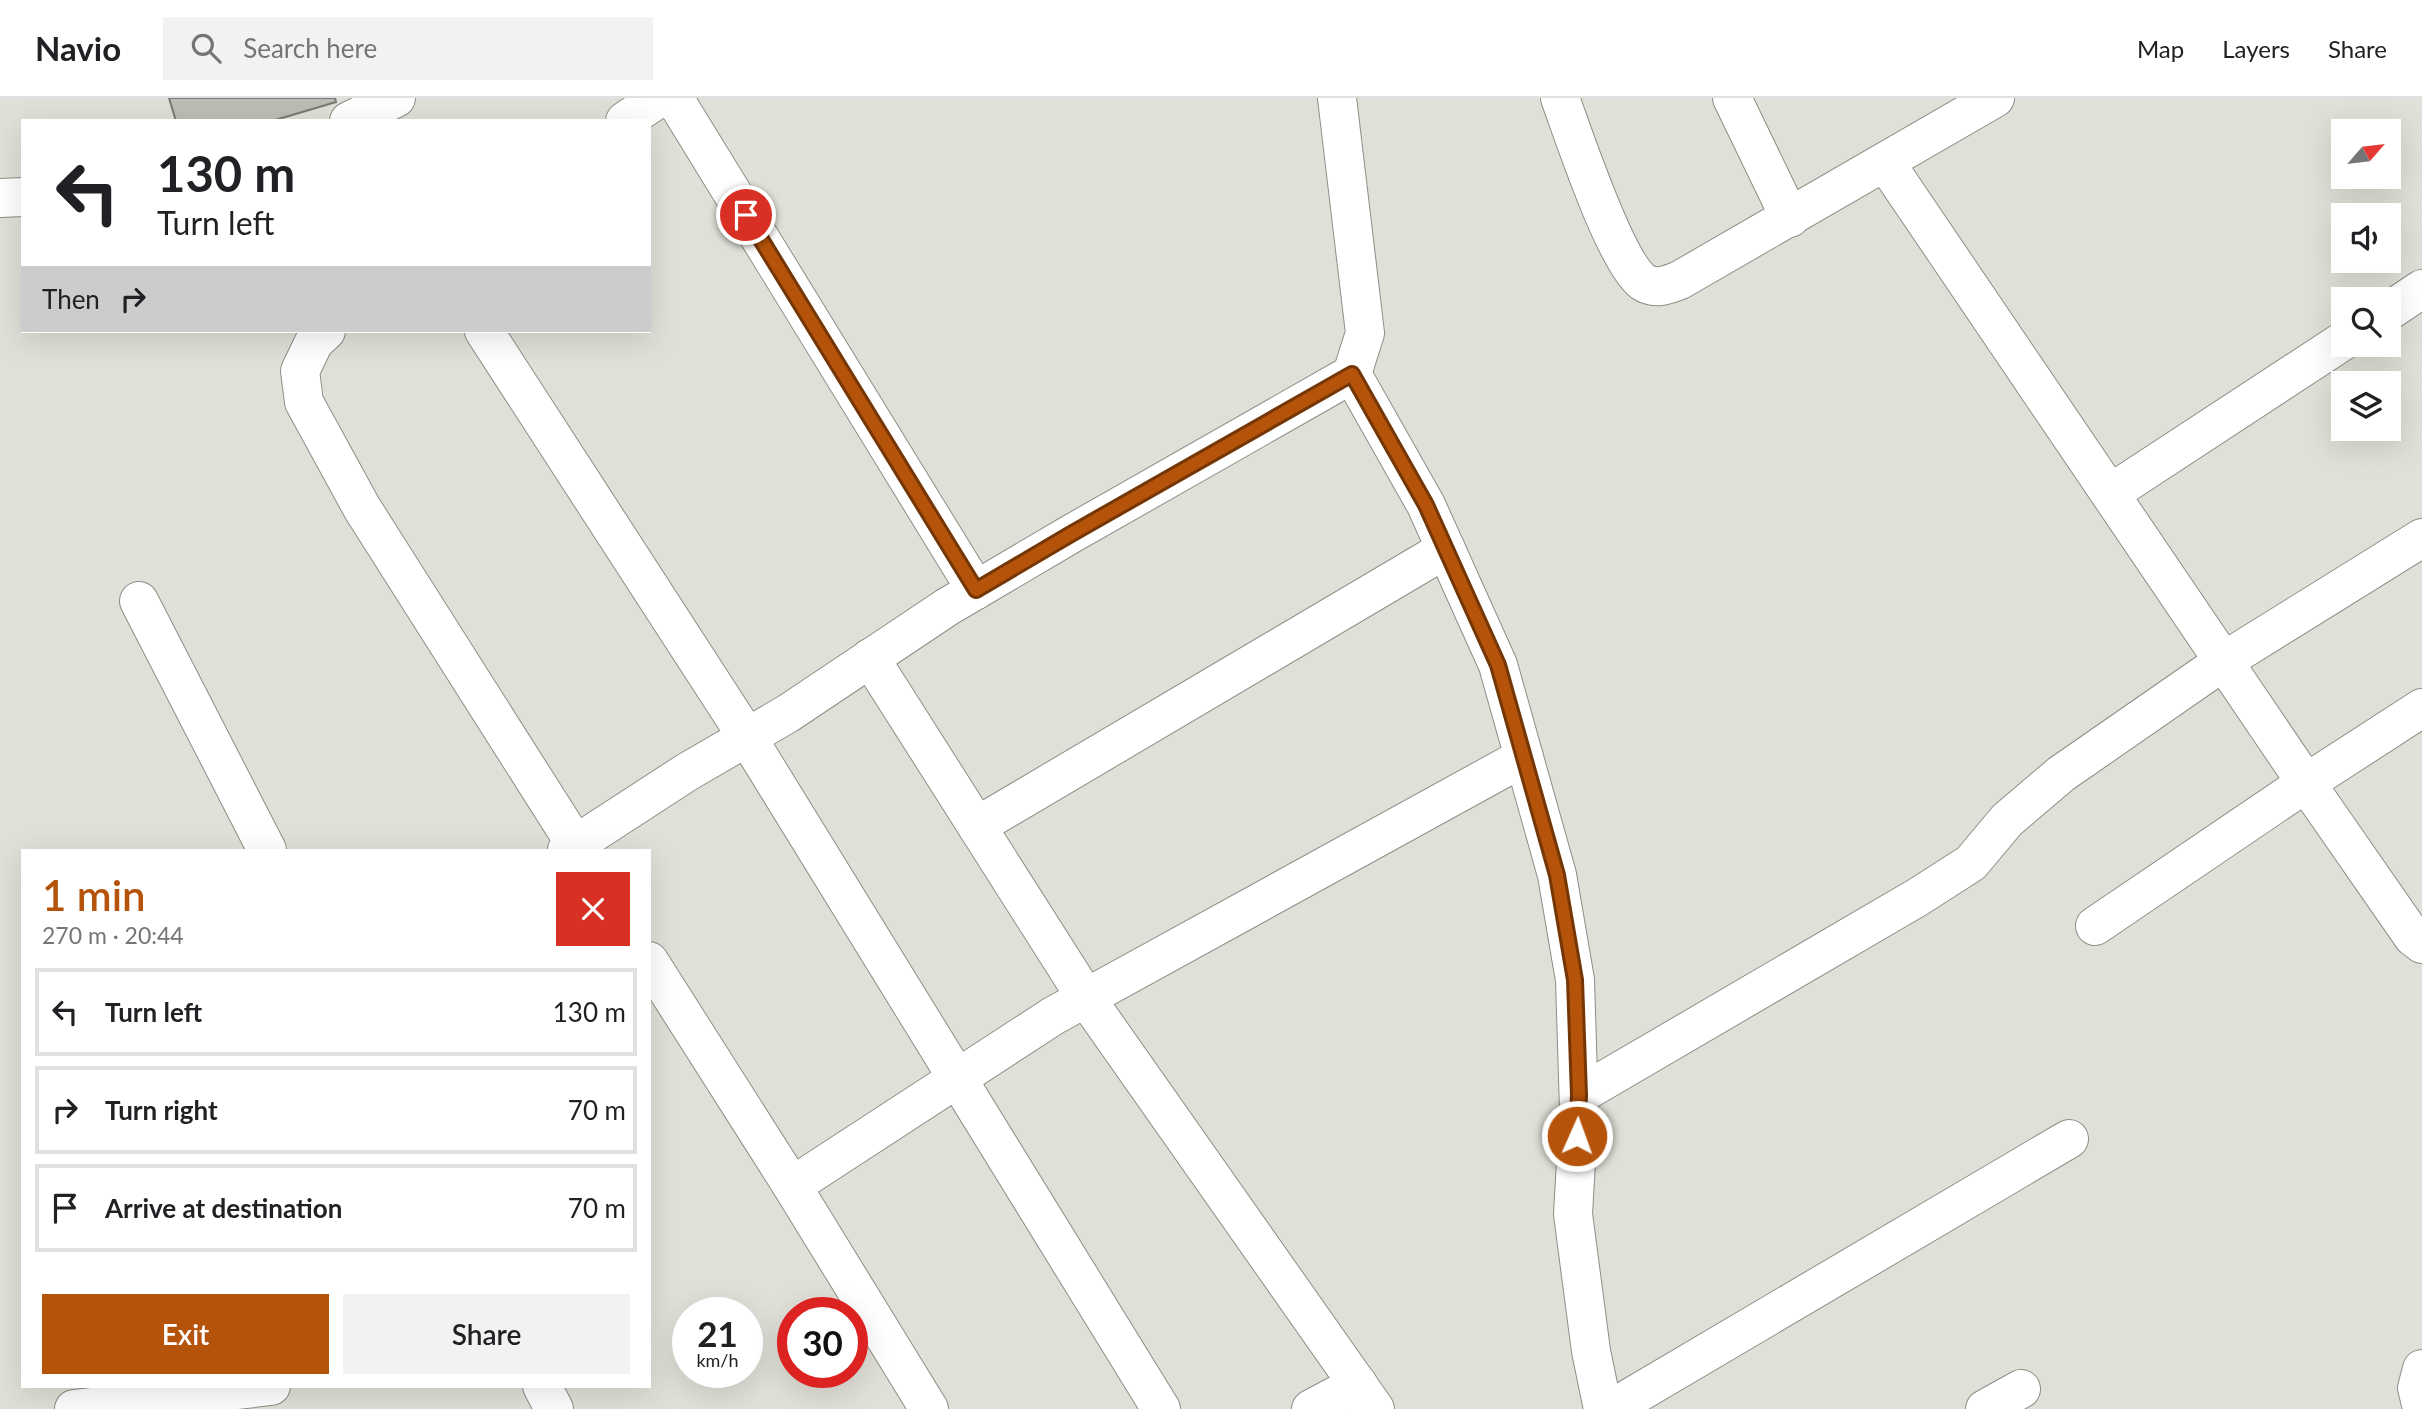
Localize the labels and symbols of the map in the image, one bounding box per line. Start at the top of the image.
north arrow [2331,119,2401,189]
pin [716,185,776,245]
position arrow [1540,1099,1614,1173]
speed limit sign: 30 [777,1297,868,1388]

